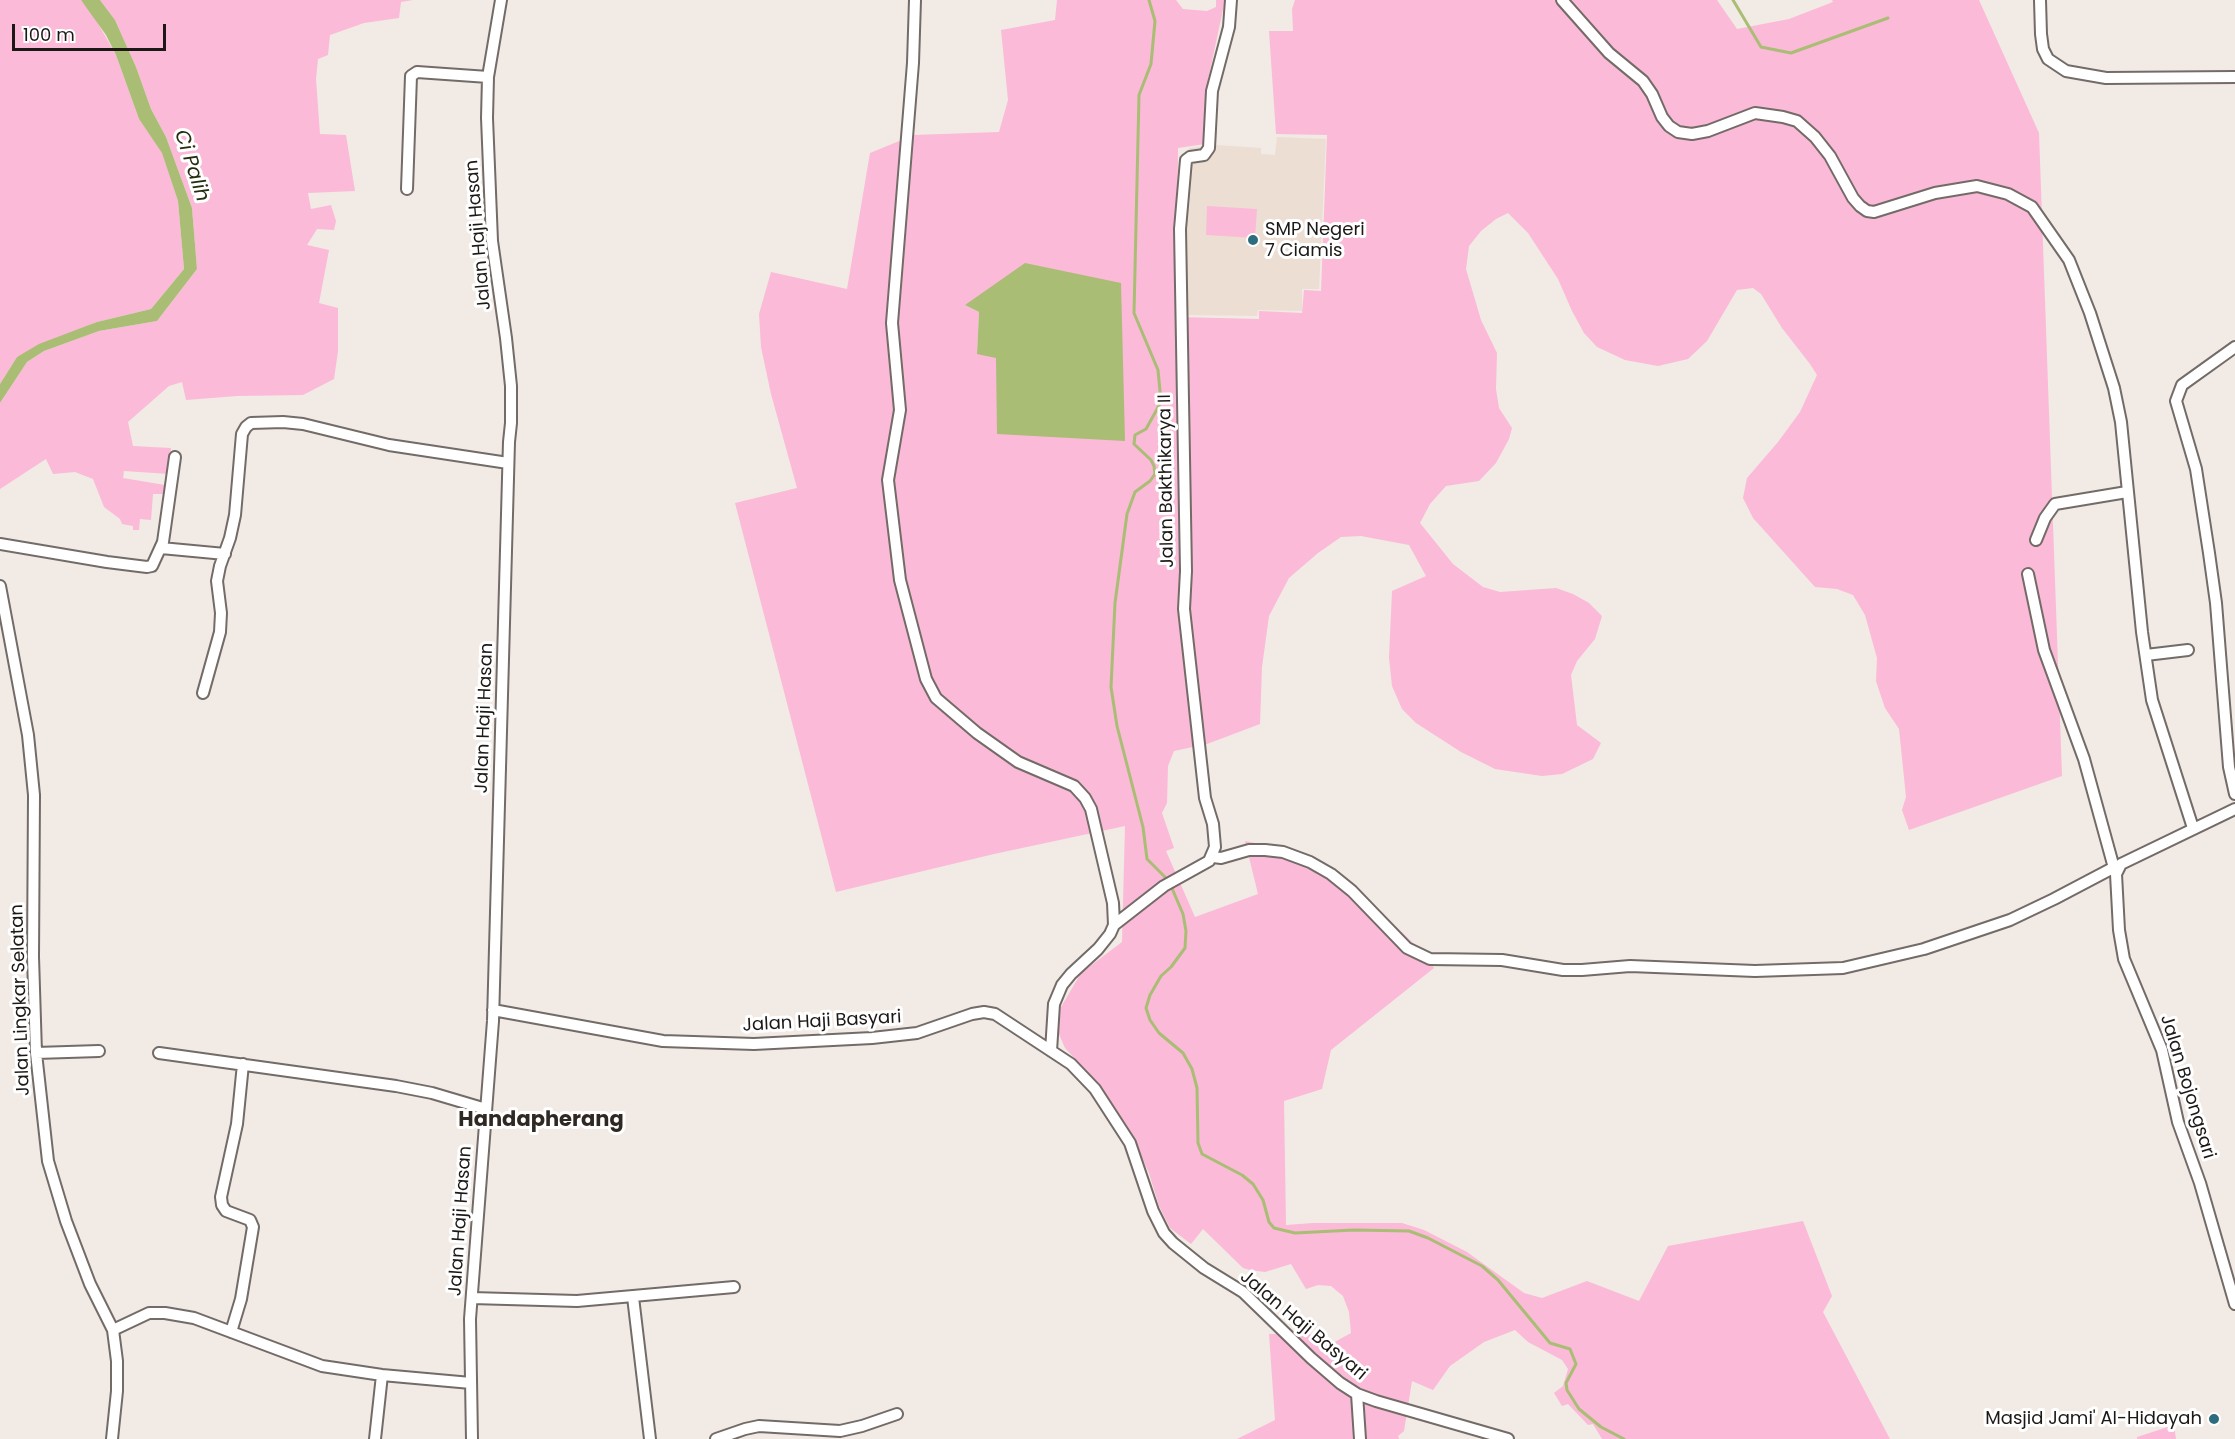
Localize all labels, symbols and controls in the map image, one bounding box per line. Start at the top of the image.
scale bar [15,12,170,50]
text: 100 m [23,22,75,47]
water label: Ci Palih [168,127,214,205]
street label: Jalan Haji Hasan [462,159,496,311]
place label: SMP Negeri 7 Ciamis [1265,219,1365,262]
marker: SMP Negeri 7 Ciamis [1246,233,1260,247]
street label: Jalan Bakthikarya II [1155,394,1179,568]
street label: Jalan Haji Hasan [472,642,498,794]
street label: Jalan Lingkar Selatan [7,904,35,1096]
street label: Jalan Haji Basyari [742,1007,902,1037]
street label: Jalan Bojongsari [2155,1012,2219,1162]
district label: Handapherang [458,1108,624,1134]
street label: Jalan Haji Hasan [445,1145,477,1297]
street label: Jalan Haji Basyari [1235,1267,1371,1385]
place label: Masjid Jami' Al-Hidayah [1985,1408,2202,1430]
marker: Masjid Jami' Al-Hidayah [2207,1412,2221,1426]

